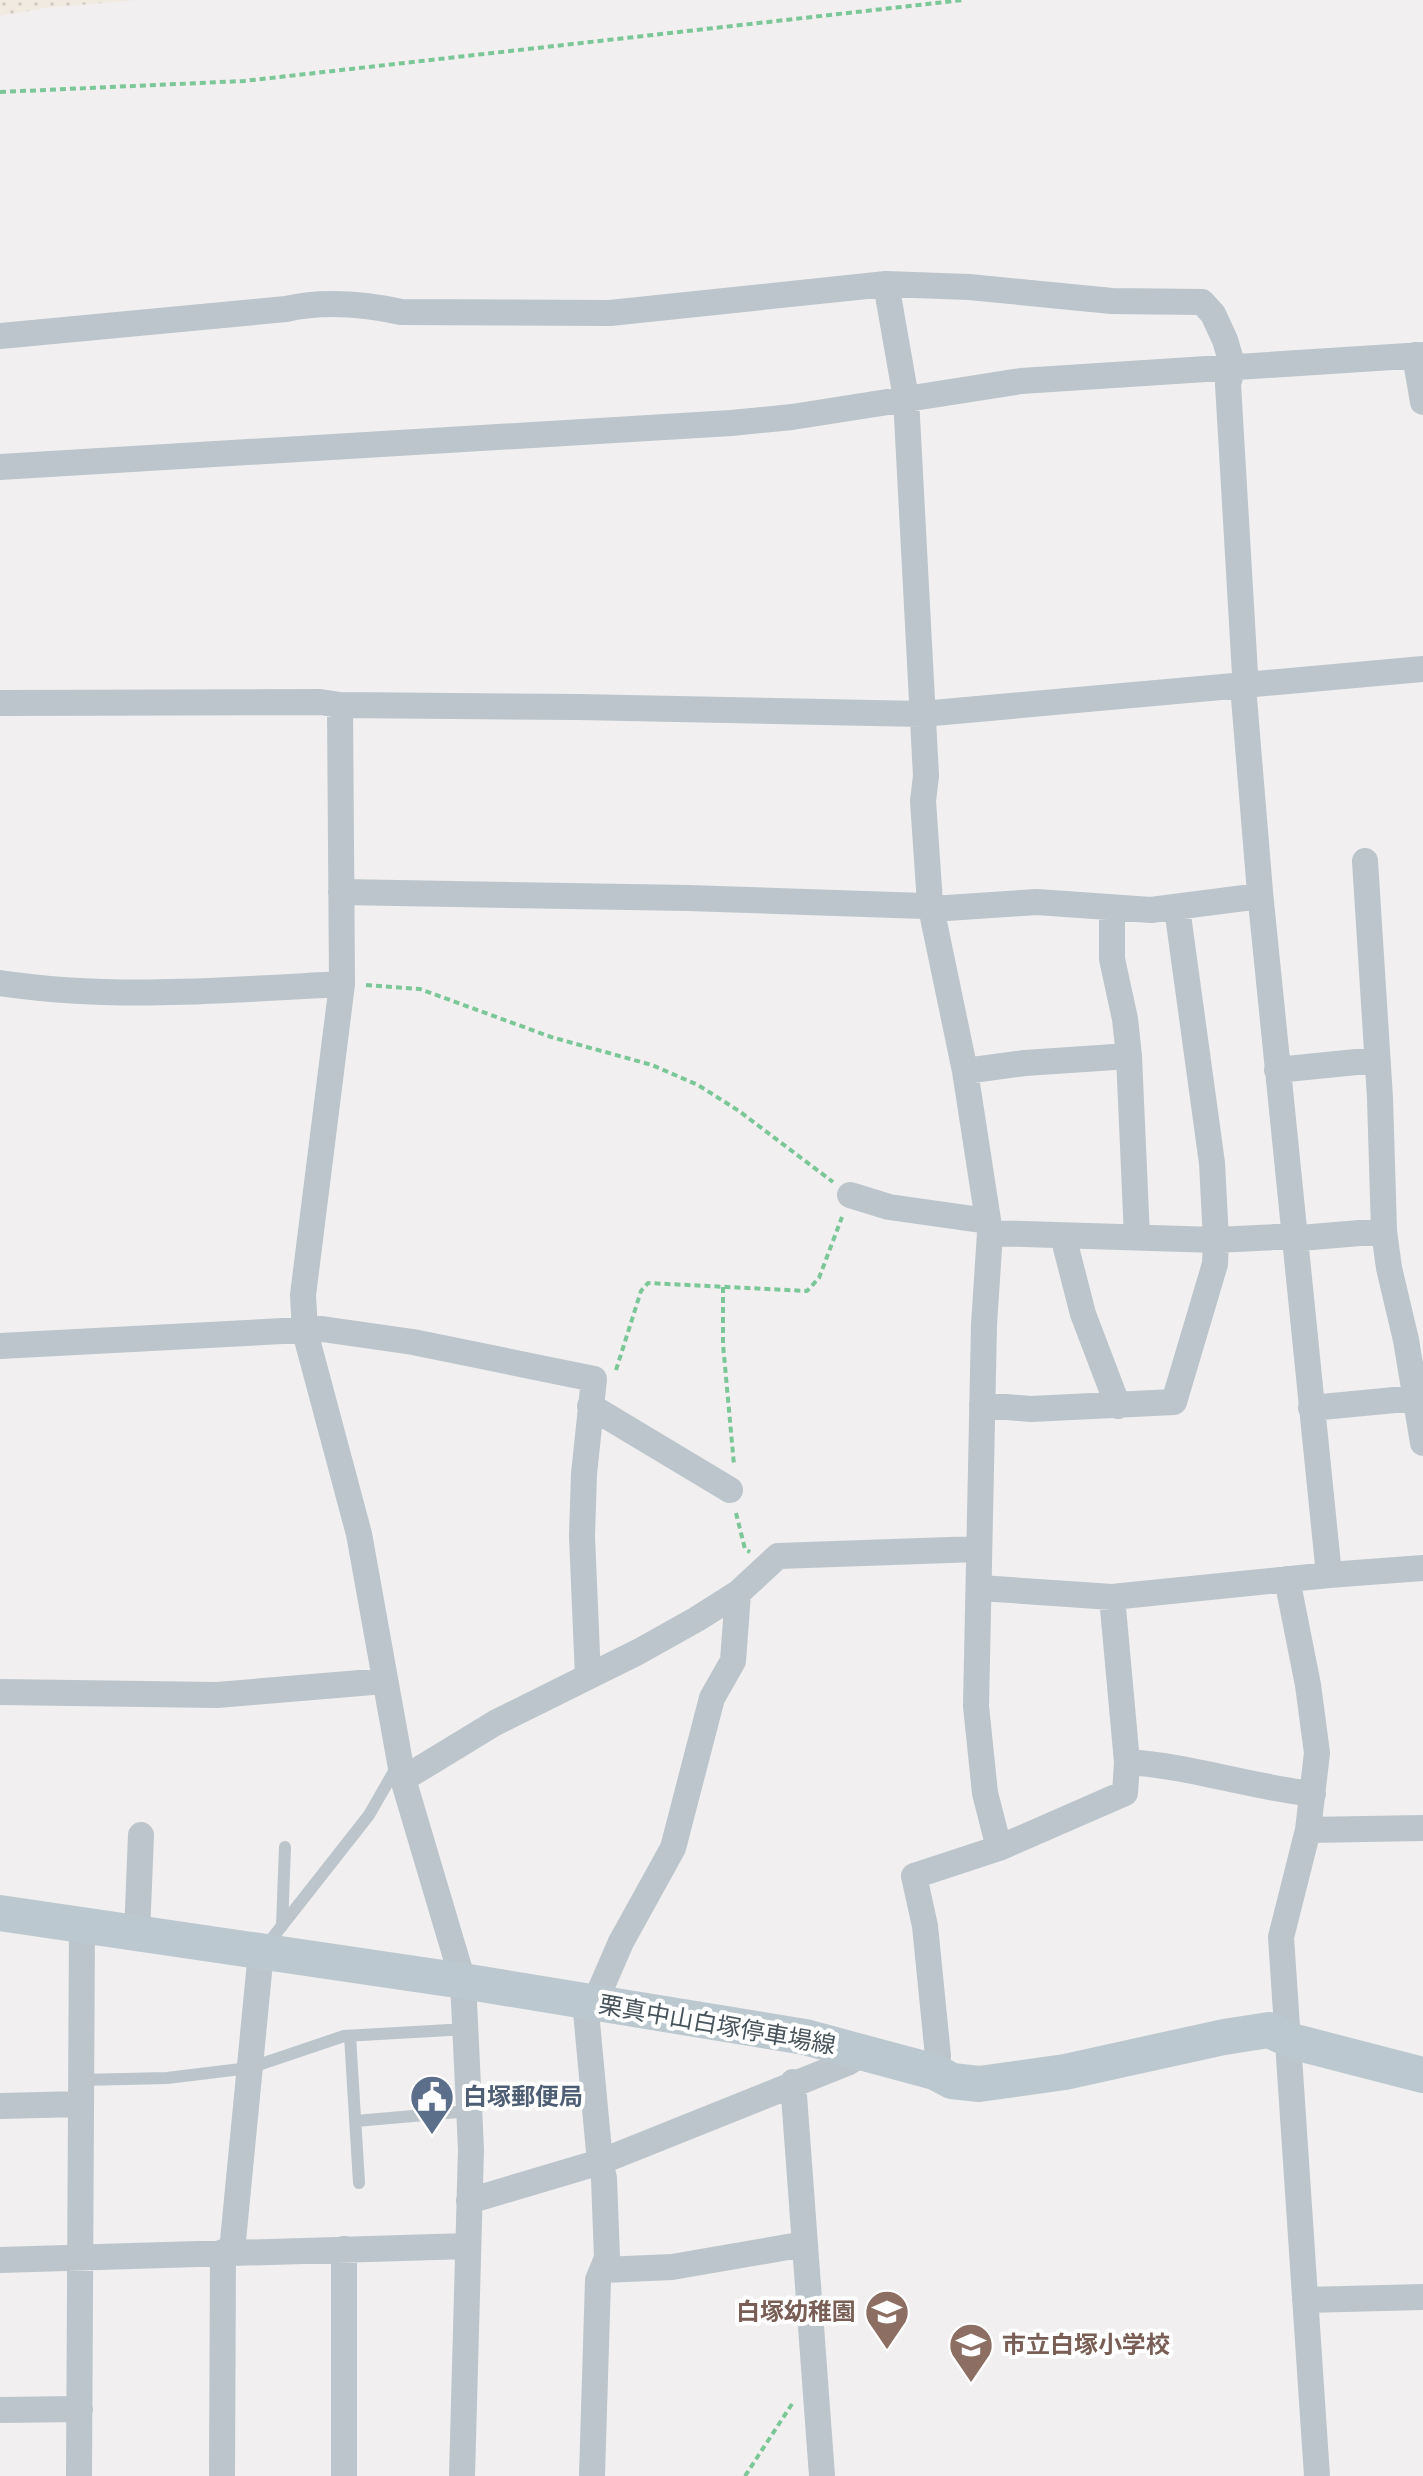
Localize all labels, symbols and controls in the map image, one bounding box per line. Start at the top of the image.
street label: 栗真中山白塚停車場線 [596,1989,838,2061]
public building icon: 白塚郵便局 [408,2073,456,2136]
place label: 白塚郵便局 [463,2082,583,2112]
school or university icon: 白塚幼稚園 [863,2288,911,2351]
place label: 白塚幼稚園 [736,2297,856,2327]
school or university icon: 市立白塚小学校 [947,2321,995,2384]
place label: 市立白塚小学校 [1002,2330,1170,2360]

